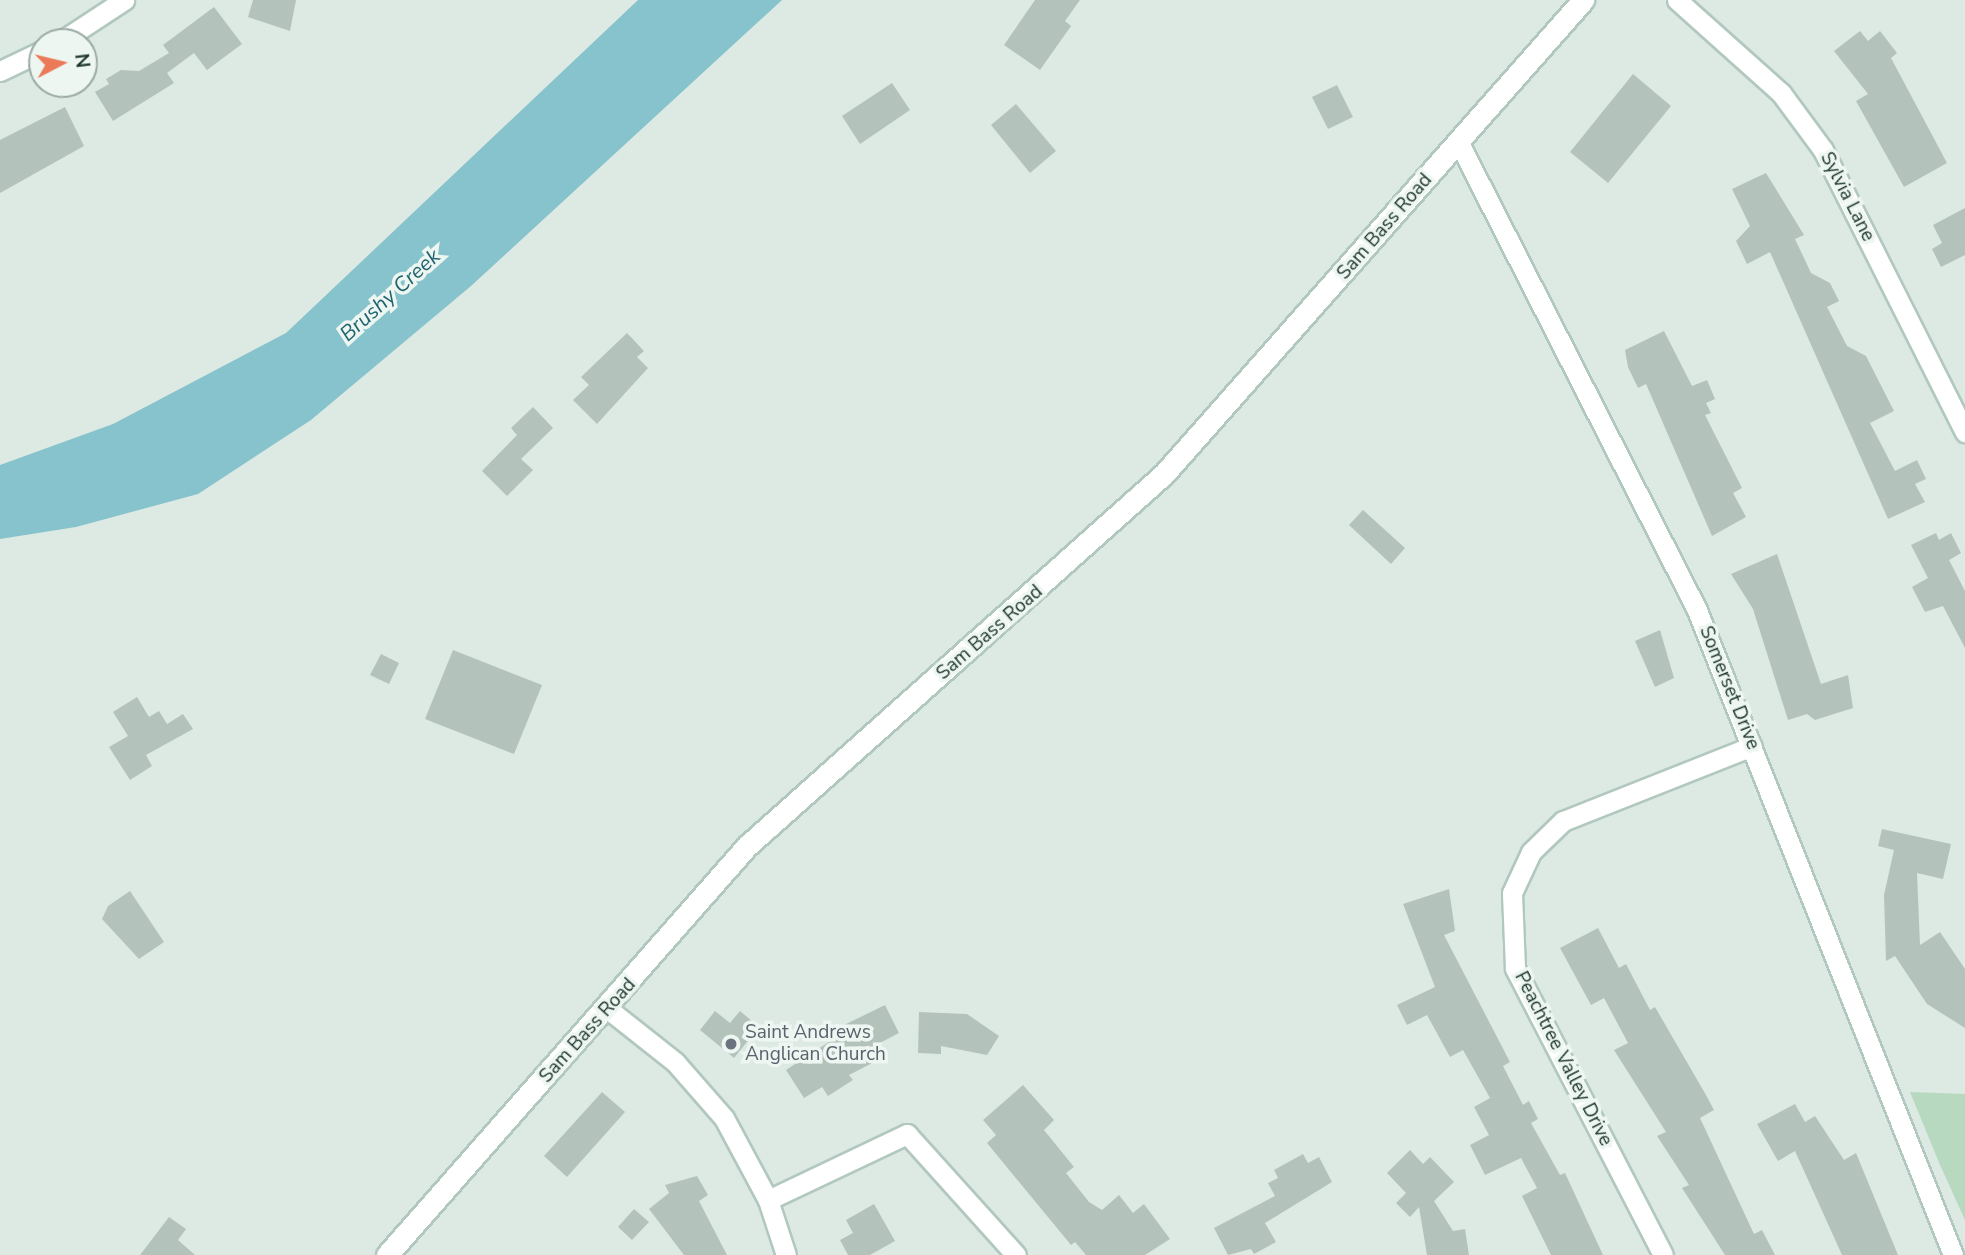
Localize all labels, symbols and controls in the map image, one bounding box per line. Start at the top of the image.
north arrow [28,28,98,98]
text: N [68,52,96,69]
street label: Sylvia Lane [1815,149,1879,245]
street label: Sam Bass Road [1333,169,1437,285]
water label: Brushy Creek [335,243,445,347]
street label: Sam Bass Road [932,581,1048,685]
street label: Somerset Drive [1694,623,1764,753]
street label: Peachtree Valley Drive [1509,968,1617,1150]
street label: Sam Bass Road [535,974,641,1088]
place label: Saint Andrews Anglican Church [745,1022,886,1066]
marker: Saint Andrews Anglican Church [723,1036,739,1052]

